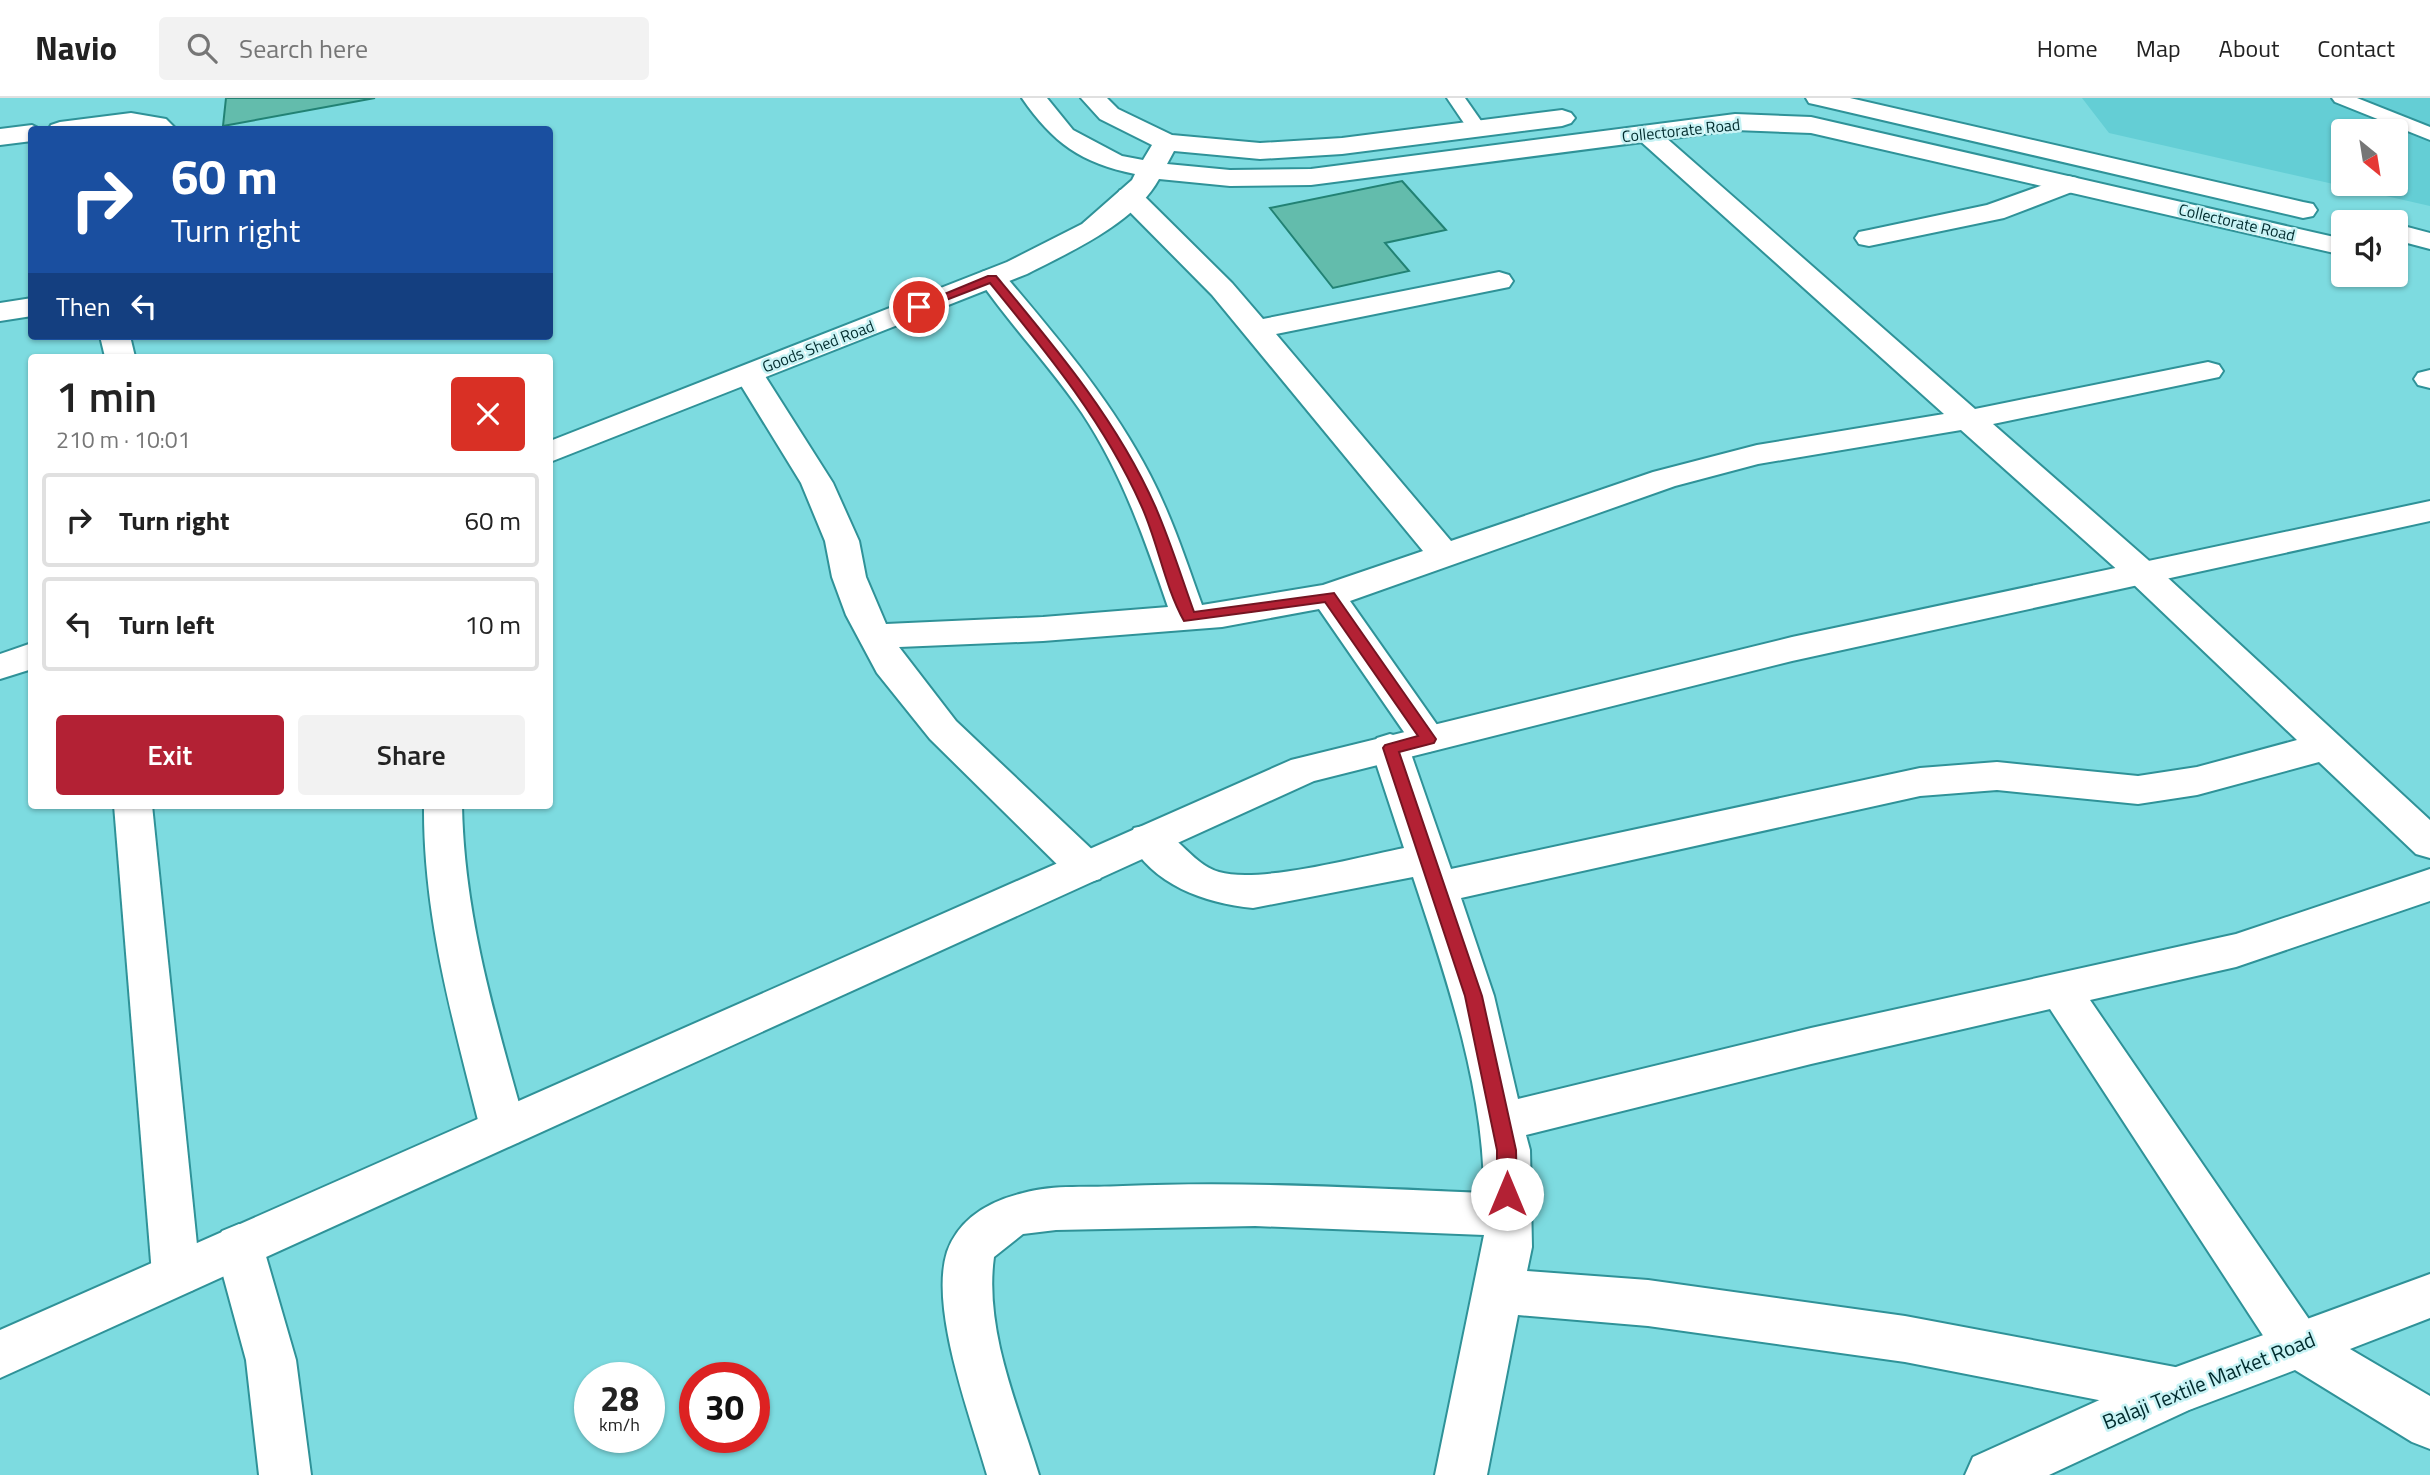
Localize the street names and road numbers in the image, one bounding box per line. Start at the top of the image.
street label: Collectorate Road [1621,112,1741,148]
street label: Collectorate Road [2176,197,2298,247]
street label: Goods Shed Road [759,314,877,378]
street label: Balaji Textile Market Road [2097,1323,2320,1437]

